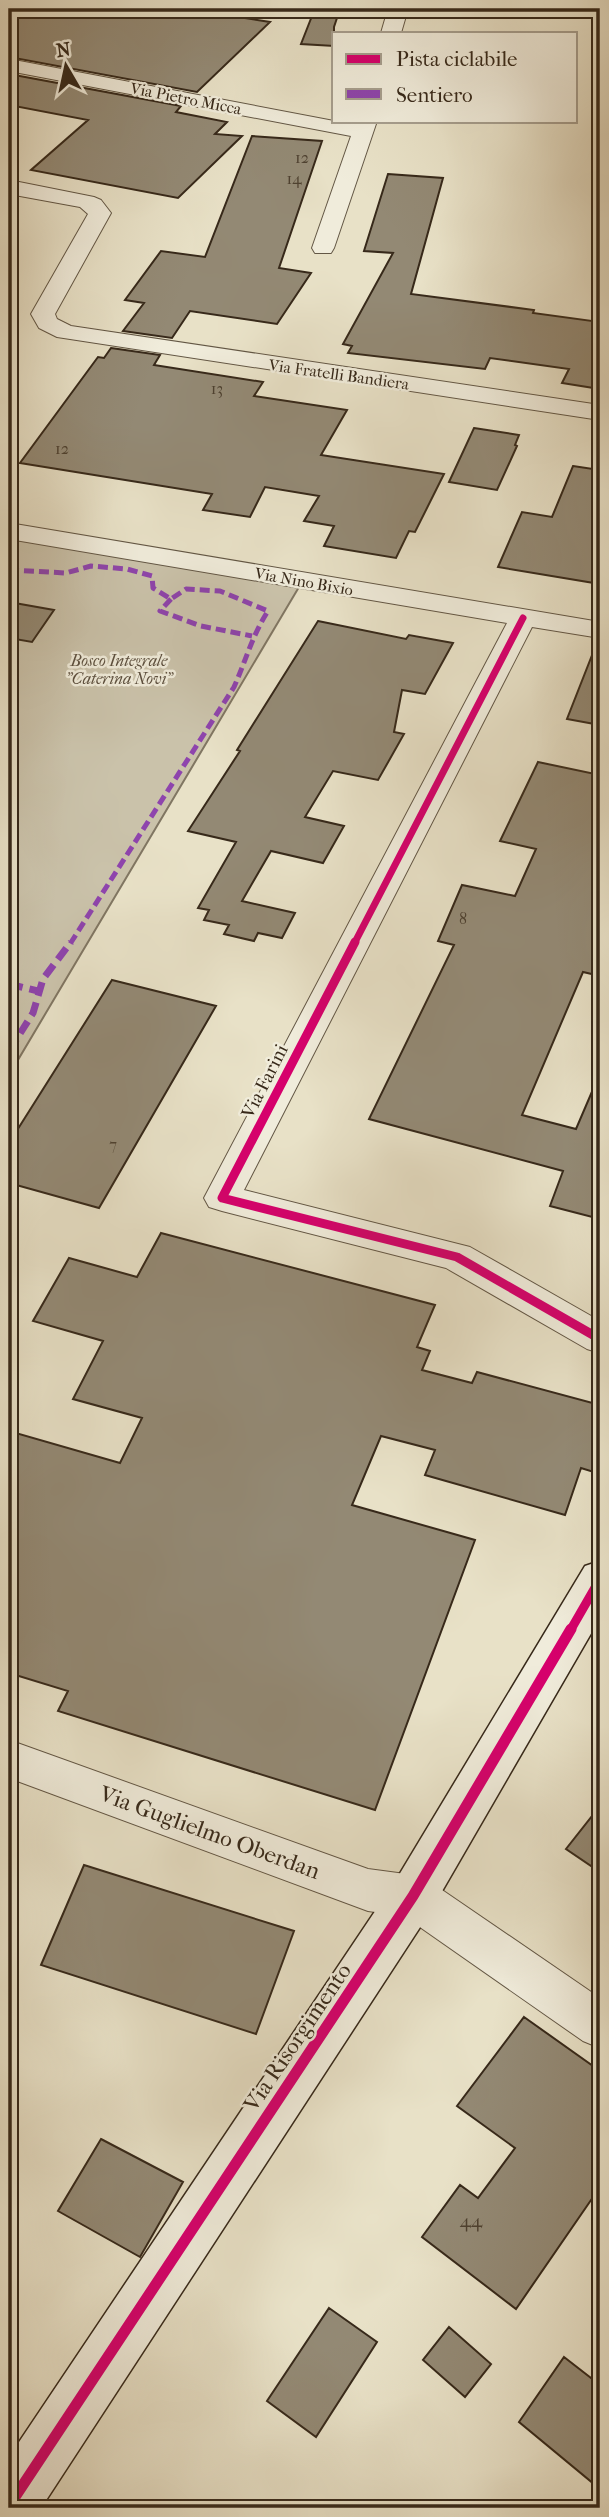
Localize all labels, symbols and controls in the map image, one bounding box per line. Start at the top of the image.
north arrow [32,32,102,102]
legend [332,32,578,122]
text: N [55,38,73,62]
text: Pista ciclabile [396,47,517,71]
street label: Via Pietro Micca [128,78,244,119]
text: Sentiero [396,83,473,107]
house number: 12 [295,148,309,167]
house number: 14 [286,169,302,188]
street label: Via Fratelli Bandiera [266,355,411,394]
house number: 13 [211,379,223,398]
house number: 12 [55,439,69,458]
street label: Via Nino Bixio [252,563,355,599]
park label: Bosco Integrale "Caterina Novi" [66,651,174,688]
house number: 8 [459,909,467,928]
street label: Via Farini [236,1040,293,1123]
house number: 7 [109,1135,117,1154]
street label: Via Guglielmo Oberdan [95,1780,324,1885]
street label: Via Risorgimento [237,1958,357,2117]
house number: 44 [460,2210,483,2232]

